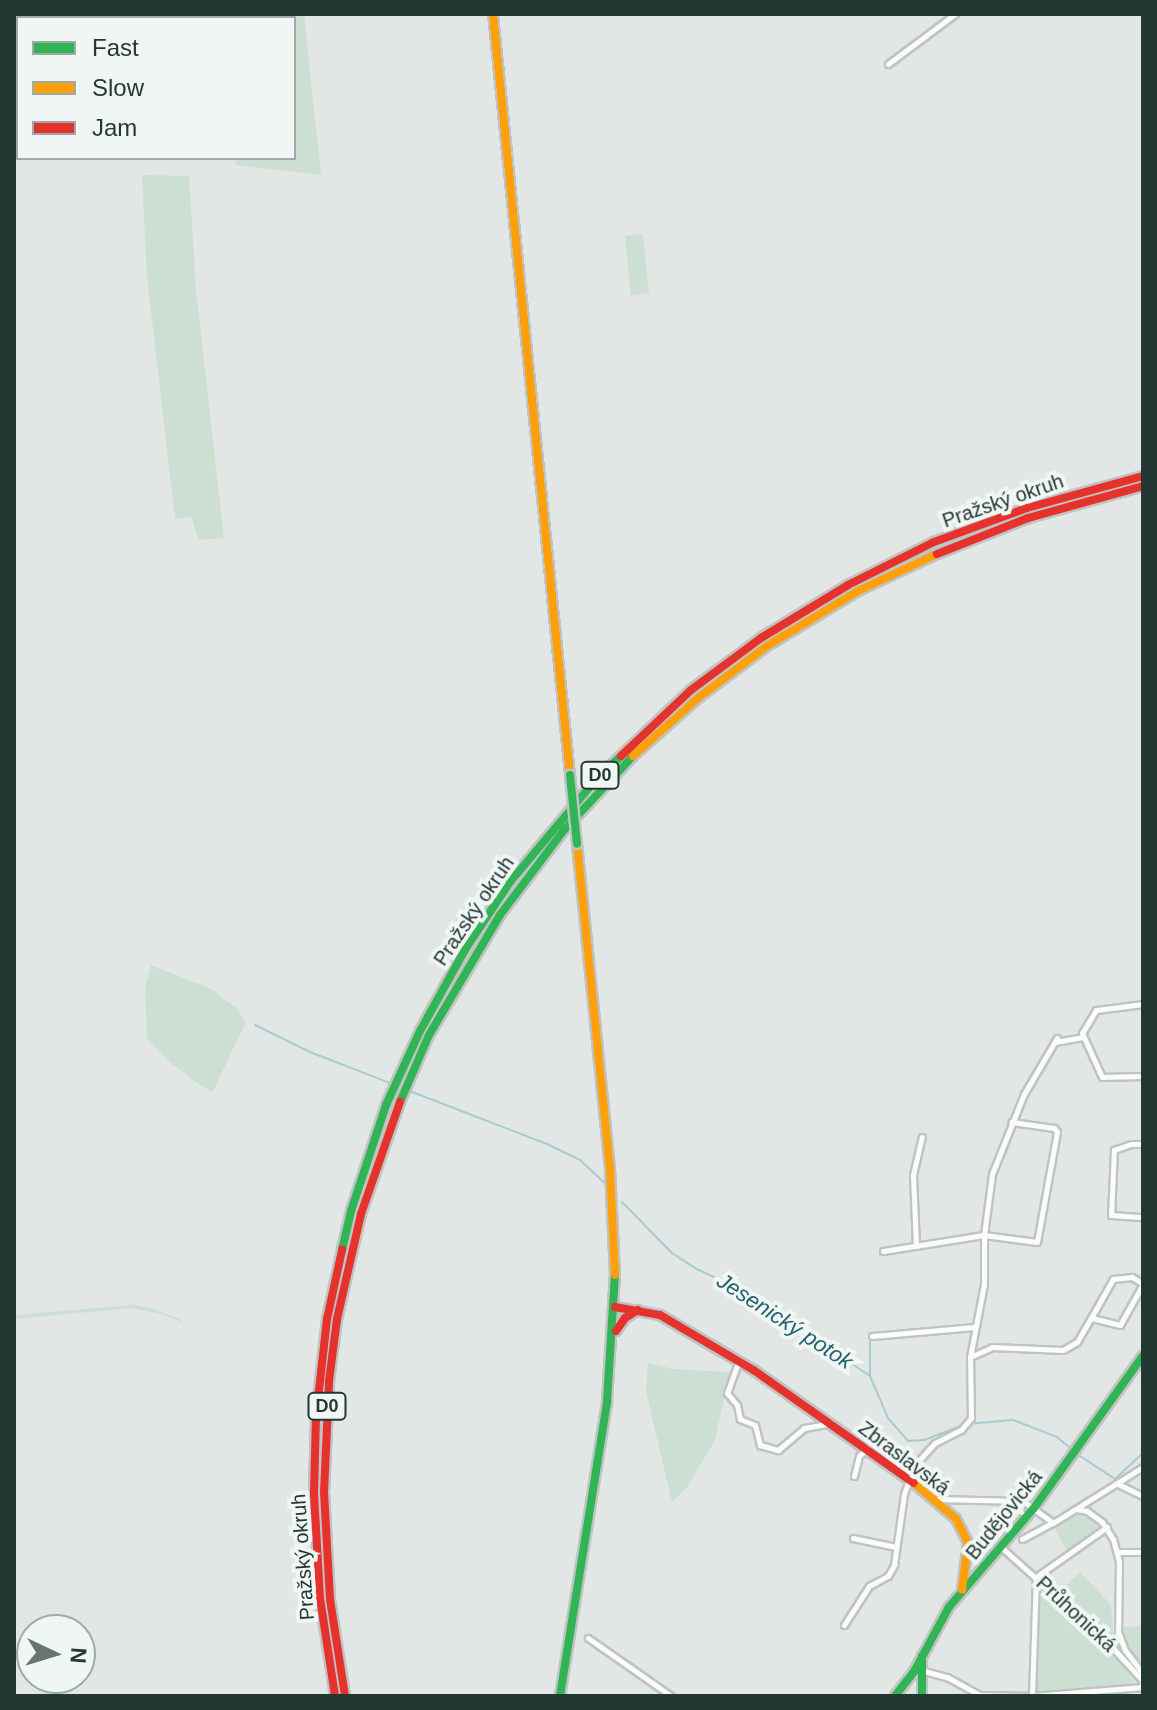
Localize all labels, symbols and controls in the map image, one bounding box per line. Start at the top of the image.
legend [16,16,296,160]
text: Fast [92,34,139,61]
text: Slow [92,74,144,101]
text: Jam [92,114,137,141]
street label: Pražský okruh [939,469,1067,533]
road number: D0 [580,761,620,789]
street label: Pražský okruh [429,852,519,970]
water label: Jesenický potok [712,1267,858,1375]
road number: D0 [307,1392,347,1420]
street label: Zbraslavská [854,1416,954,1500]
street label: Budějovická [961,1466,1047,1564]
street label: Pražský okruh [287,1493,319,1621]
street label: Průhonická [1031,1571,1121,1657]
north arrow [16,1614,96,1694]
text: N [65,1647,91,1664]

